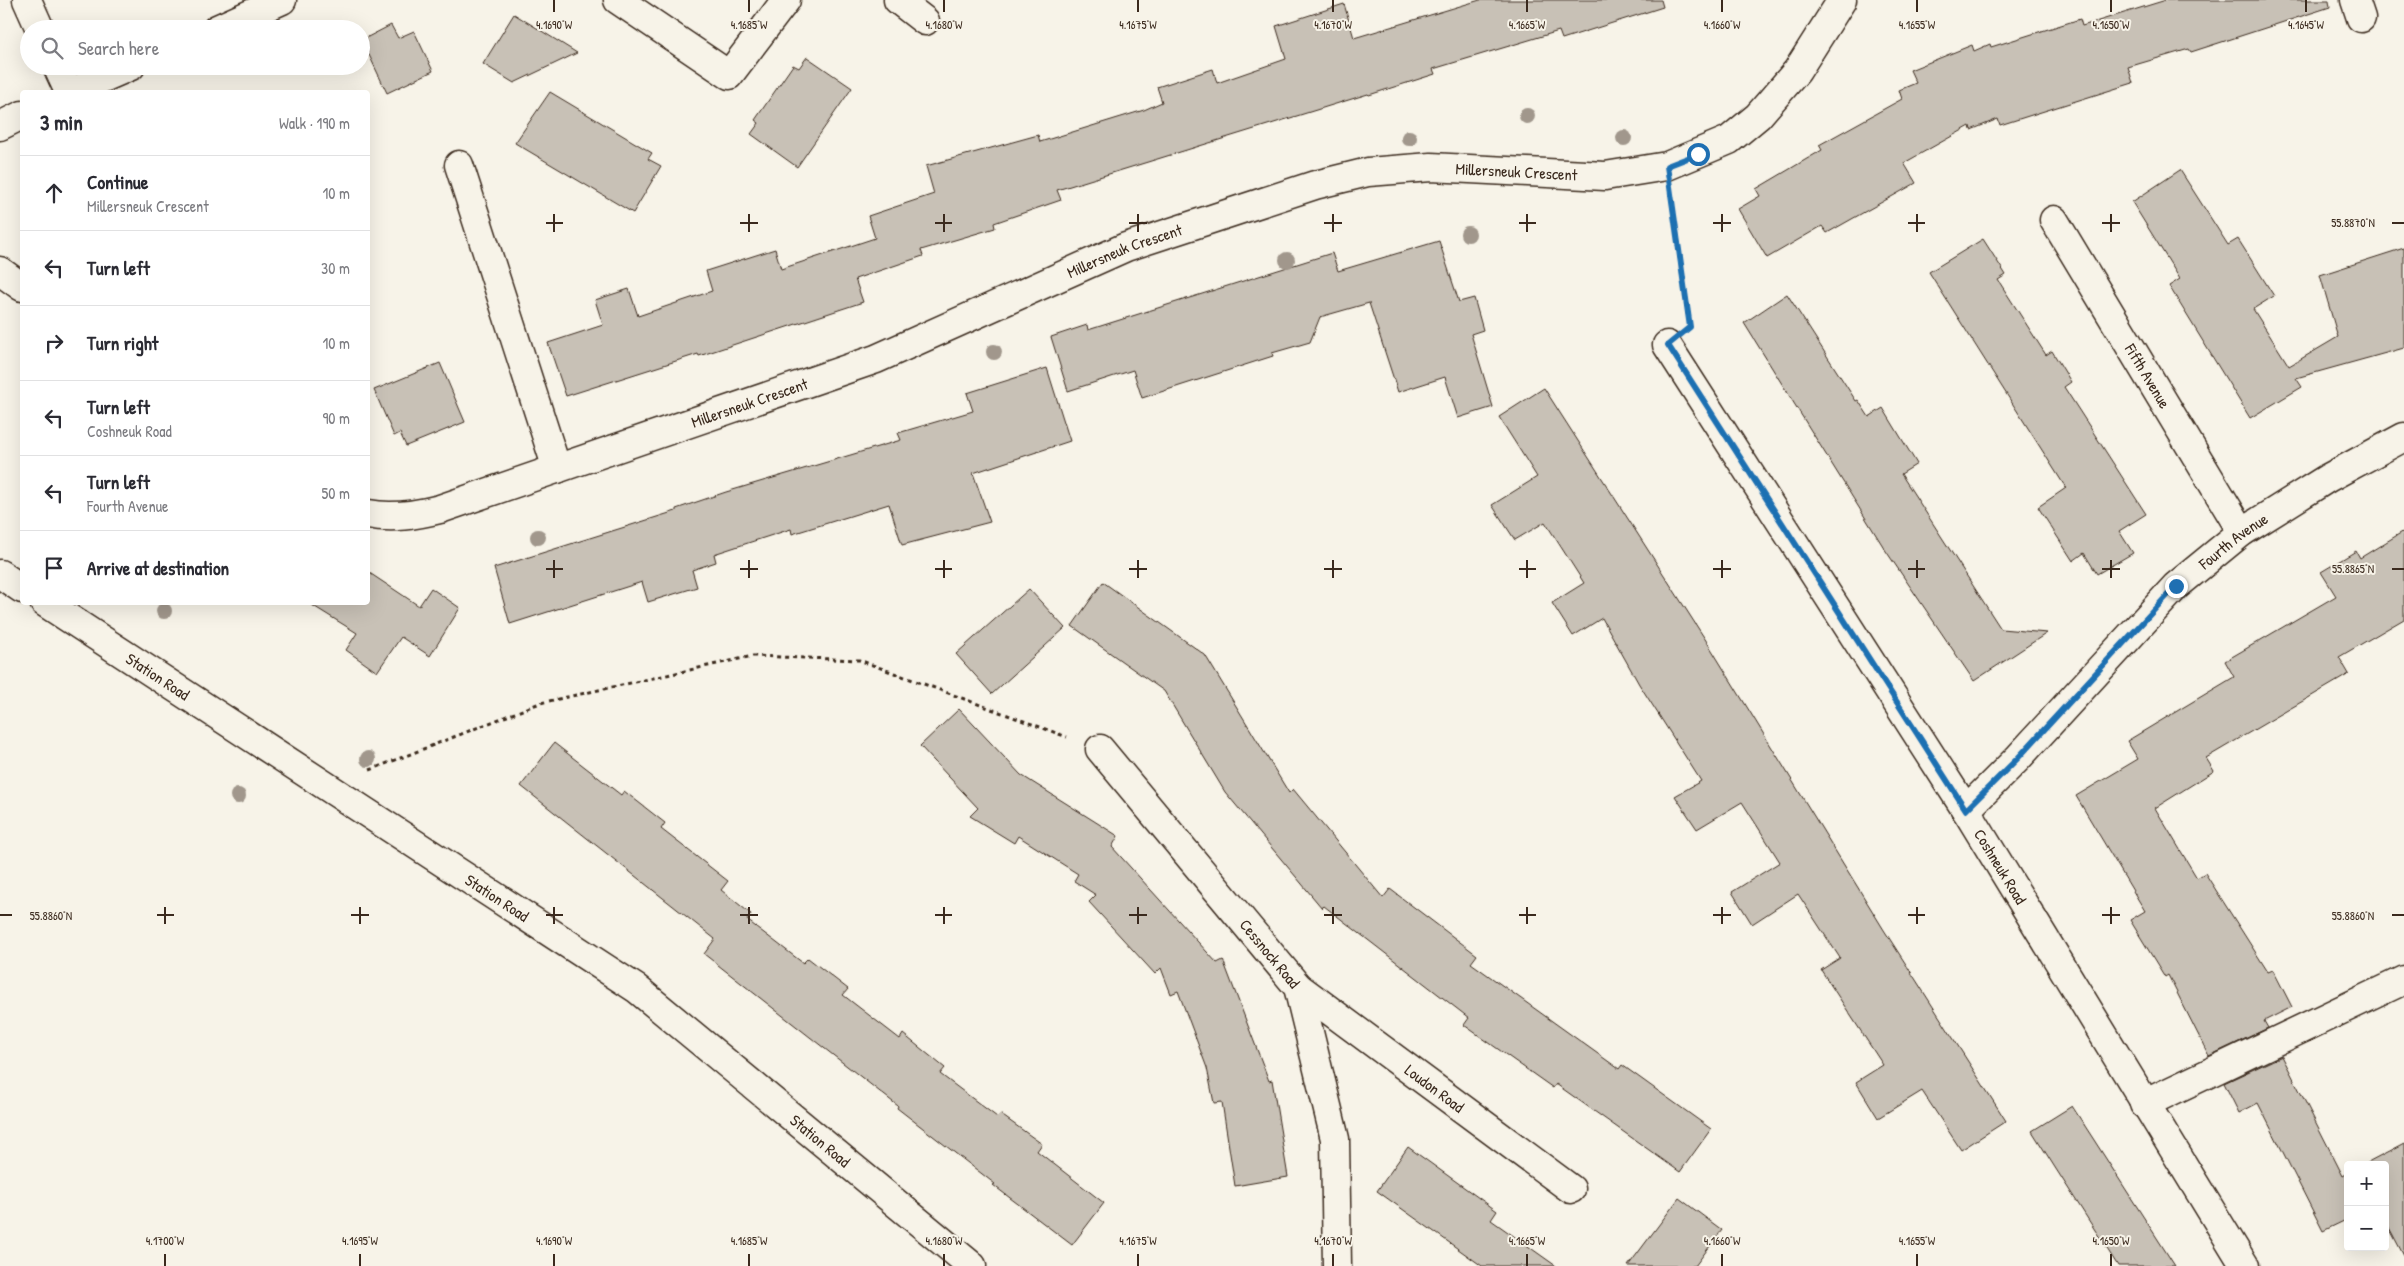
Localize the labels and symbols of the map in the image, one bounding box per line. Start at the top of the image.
text: 4.1690°W [536,16,573,33]
text: 4.1685°W [731,16,768,33]
text: 4.1680°W [926,16,963,33]
text: 4.1675°W [1119,16,1157,33]
text: 4.1670°W [1314,16,1352,33]
text: 4.1665°W [1509,16,1546,33]
text: 4.1660°W [1704,16,1741,33]
text: 4.1655°W [1899,16,1936,33]
text: 4.1650°W [2093,16,2130,33]
text: 4.1645°W [2288,16,2325,33]
route start [1687,143,1710,166]
street label: Millersneuk Crescent [1455,157,1578,186]
text: 55.8870°N [2331,214,2375,231]
street label: Millersneuk Crescent [1063,218,1185,283]
street label: Fifth Avenue [2119,339,2176,413]
street label: Millersneuk Crescent [688,372,811,433]
street label: Fourth Avenue [2193,507,2272,575]
text: 55.8865°N [2332,560,2374,577]
route end [2165,575,2188,598]
street label: Station Road [122,647,194,705]
street label: Coshneuk Road [1969,825,2032,908]
street label: Station Road [461,869,533,927]
text: 55.8860°N [30,907,72,924]
text: 55.8860°N [2332,907,2374,924]
street label: Cessnock Road [1235,914,1305,993]
street label: Loudon Road [1401,1059,1469,1117]
street label: Station Road [786,1109,855,1172]
text: 4.1700°W [146,1232,185,1249]
text: 4.1695°W [342,1232,379,1249]
text: 4.1690°W [536,1232,573,1249]
text: 4.1685°W [731,1232,768,1249]
text: 4.1680°W [926,1232,963,1249]
text: 4.1675°W [1119,1232,1157,1249]
text: 4.1670°W [1314,1232,1352,1249]
text: 4.1665°W [1509,1232,1546,1249]
text: 4.1660°W [1704,1232,1741,1249]
text: 4.1655°W [1899,1232,1936,1249]
text: 4.1650°W [2093,1232,2130,1249]

